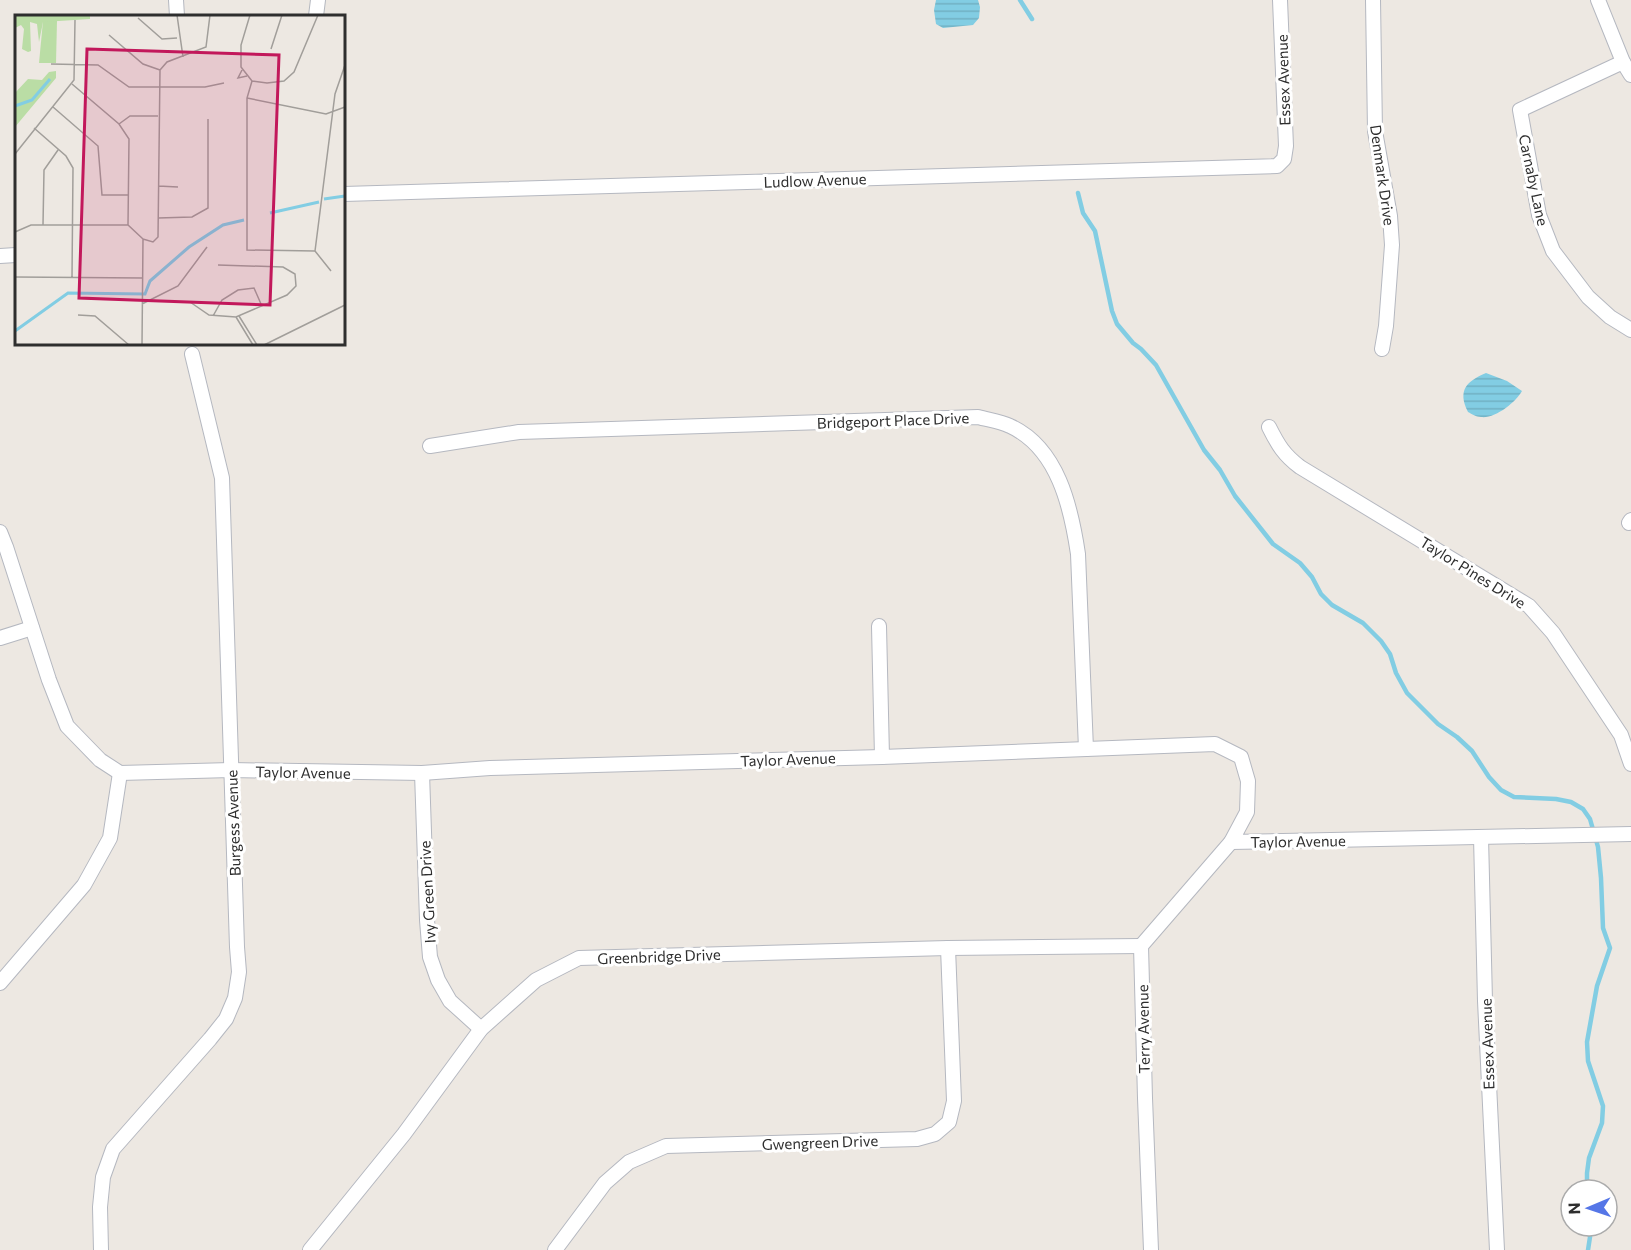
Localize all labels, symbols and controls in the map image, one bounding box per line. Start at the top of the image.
inset map [15,15,345,345]
street label: Essex Avenue [1272,34,1294,126]
street label: Denmark Drive [1367,123,1399,227]
street label: Carnaby Lane [1516,133,1552,227]
street label: Ludlow Avenue [763,169,867,191]
street label: Bridgeport Place Drive [817,408,970,432]
street label: Taylor Pines Drive [1417,532,1529,612]
street label: Taylor Avenue [740,748,836,770]
street label: Taylor Avenue [255,762,351,782]
street label: Burgess Avenue [222,769,244,877]
street label: Taylor Avenue [1250,831,1346,851]
street label: Ivy Green Drive [415,840,439,944]
street label: Greenbridge Drive [597,945,721,967]
street label: Terry Avenue [1133,984,1153,1074]
street label: Essex Avenue [1476,998,1498,1090]
street label: Gwengreen Drive [762,1131,879,1153]
north arrow [1559,1178,1619,1238]
text: N [1564,1202,1583,1215]

